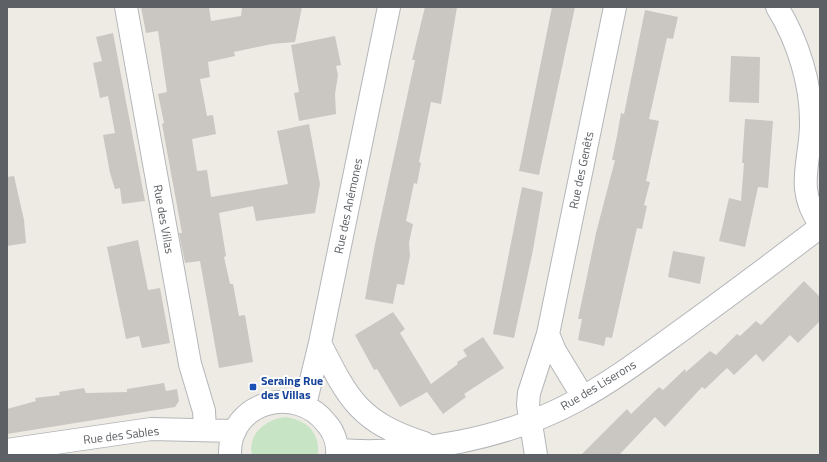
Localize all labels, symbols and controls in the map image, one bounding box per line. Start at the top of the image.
street label: Rue des Genêts [564,129,599,211]
street label: Rue des Anémones [329,156,367,255]
street label: Rue des Villas [149,183,179,255]
street label: Rue des Liserons [556,355,640,415]
place label: Seraing Rue des Villas [261,371,323,404]
marker: Seraing Rue des Villas [248,382,258,392]
street label: Rue des Sables [82,421,160,449]

